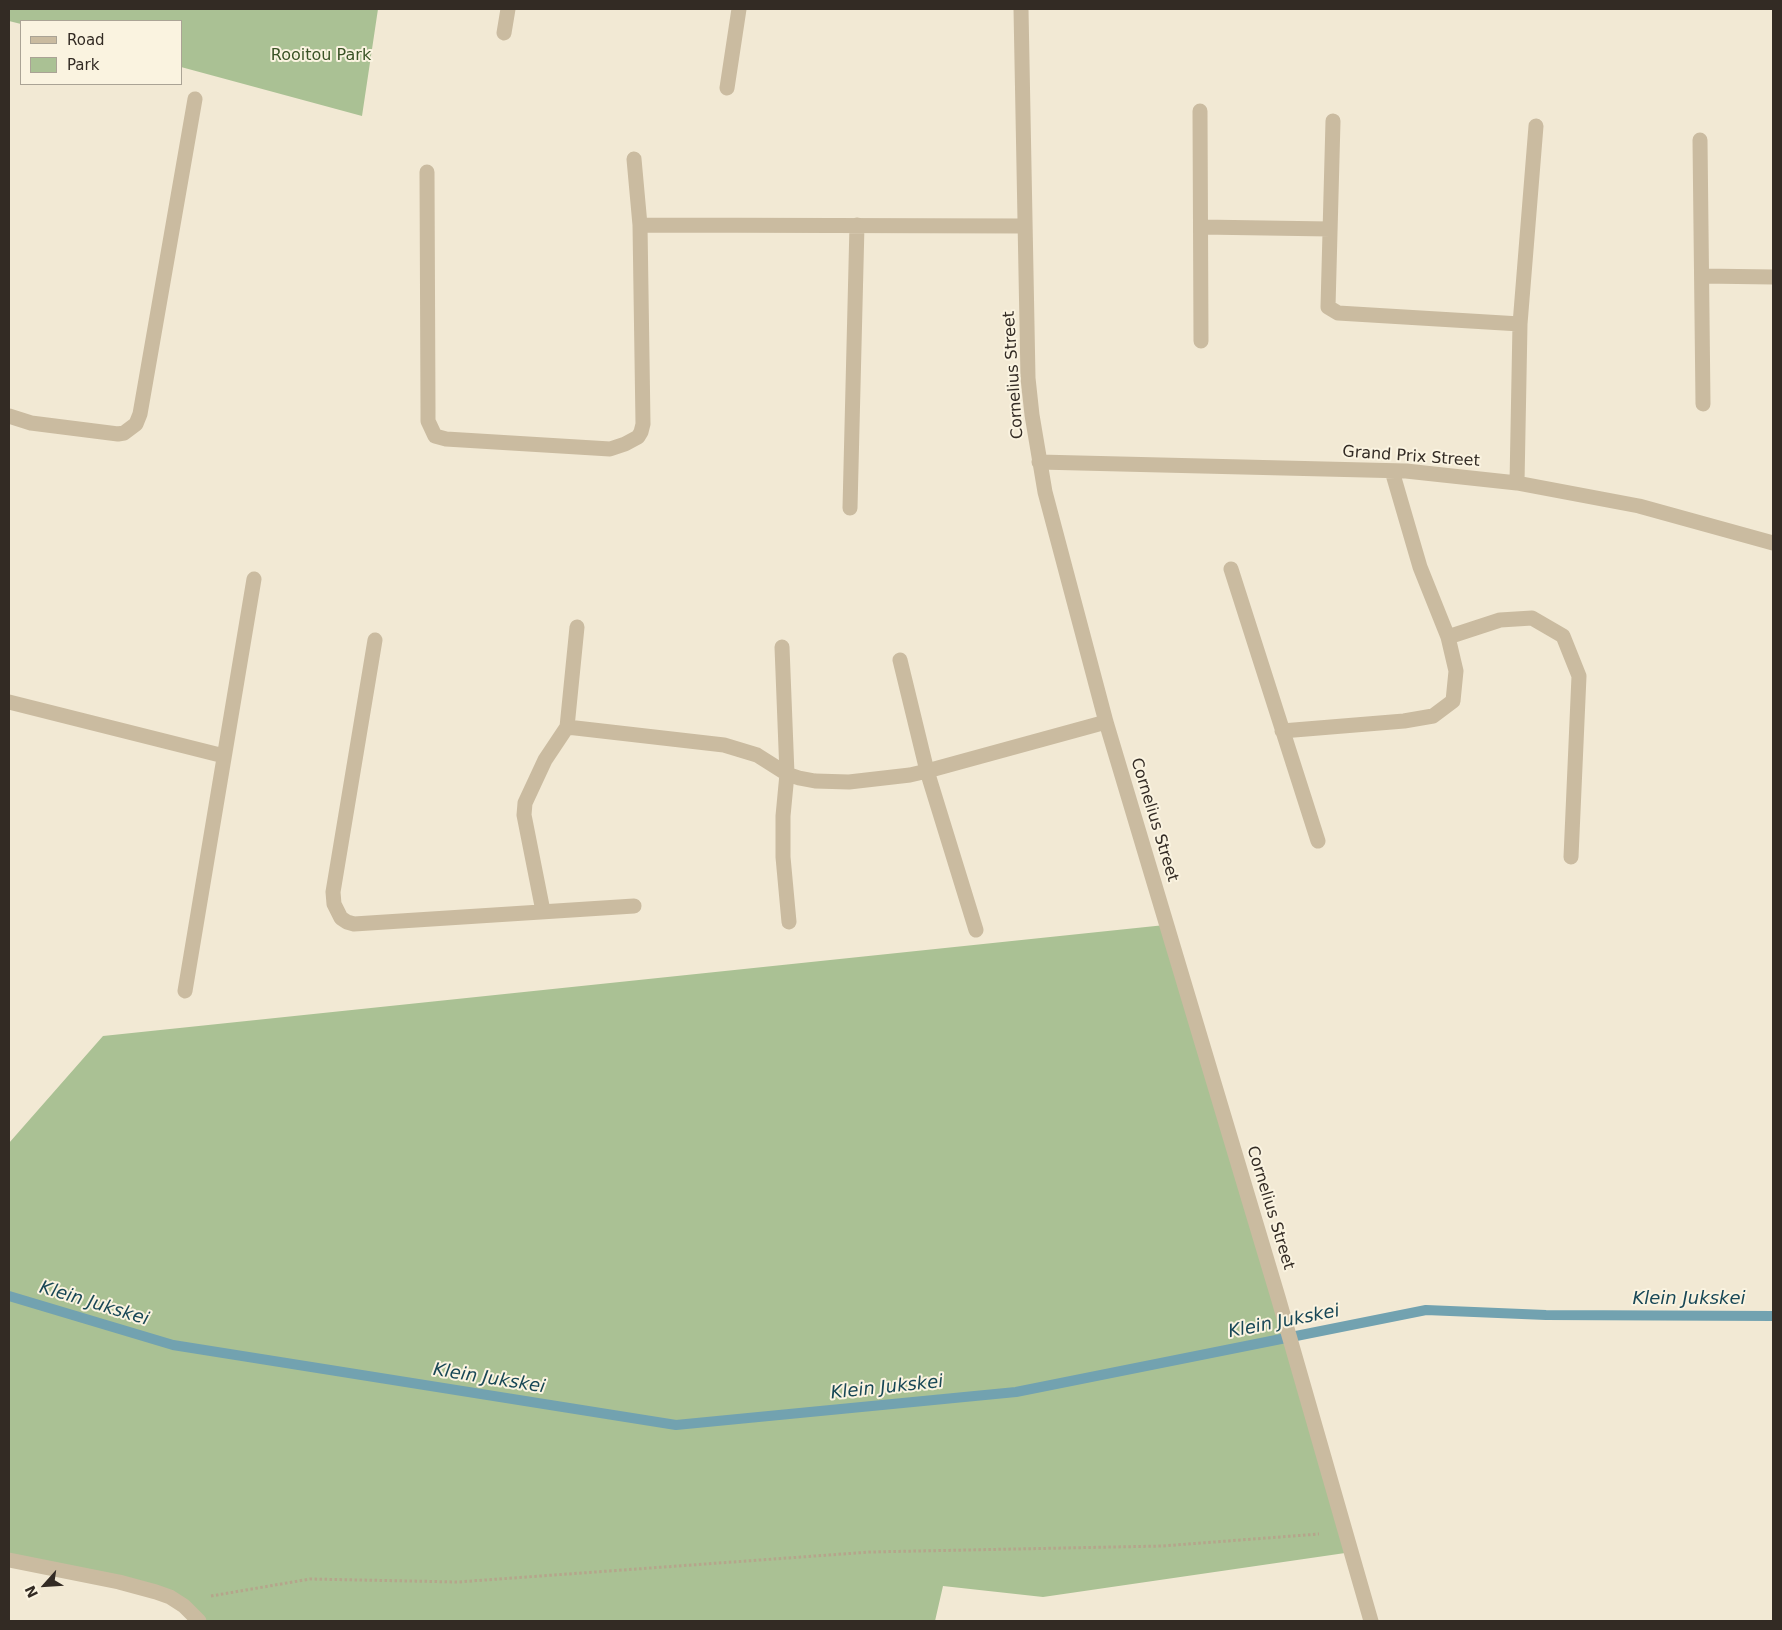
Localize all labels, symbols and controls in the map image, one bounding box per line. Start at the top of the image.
legend [20,20,182,85]
text: Road [67,31,105,49]
park label: Rooitou Park [271,46,371,66]
text: Park [67,56,99,74]
street label: Cornelius Street [1000,310,1028,440]
street label: Grand Prix Street [1342,443,1480,471]
street label: Cornelius Street [1126,756,1182,884]
street label: Cornelius Street [1242,1144,1298,1272]
water label: Klein Jukskei [37,1277,151,1331]
water label: Klein Jukskei [1632,1288,1746,1310]
water label: Klein Jukskei [1226,1301,1342,1343]
water label: Klein Jukskei [431,1359,547,1399]
water label: Klein Jukskei [830,1371,944,1405]
north arrow [20,1560,70,1610]
text: N [22,1583,41,1600]

